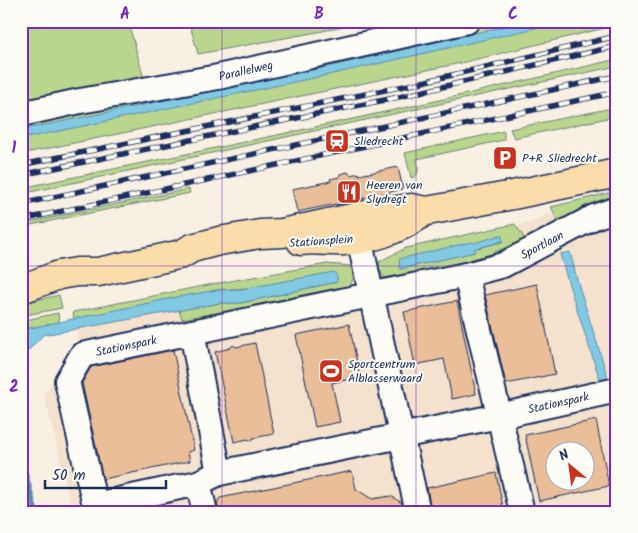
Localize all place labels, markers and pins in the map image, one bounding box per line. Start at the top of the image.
station icon: Sliedrecht [324,128,350,154]
place label: Sliedrecht [354,132,404,151]
parking icon: P+R Sliedrecht [492,145,518,171]
place label: P+R Sliedrecht [522,149,597,168]
place label: Heeren van Slydregt [366,176,423,209]
restaurant icon: Heeren van Slydregt [336,179,362,205]
place label: Sportcentrum Alblasserwaard [348,355,423,388]
sports icon: Sportcentrum Alblasserwaard [318,358,344,384]

